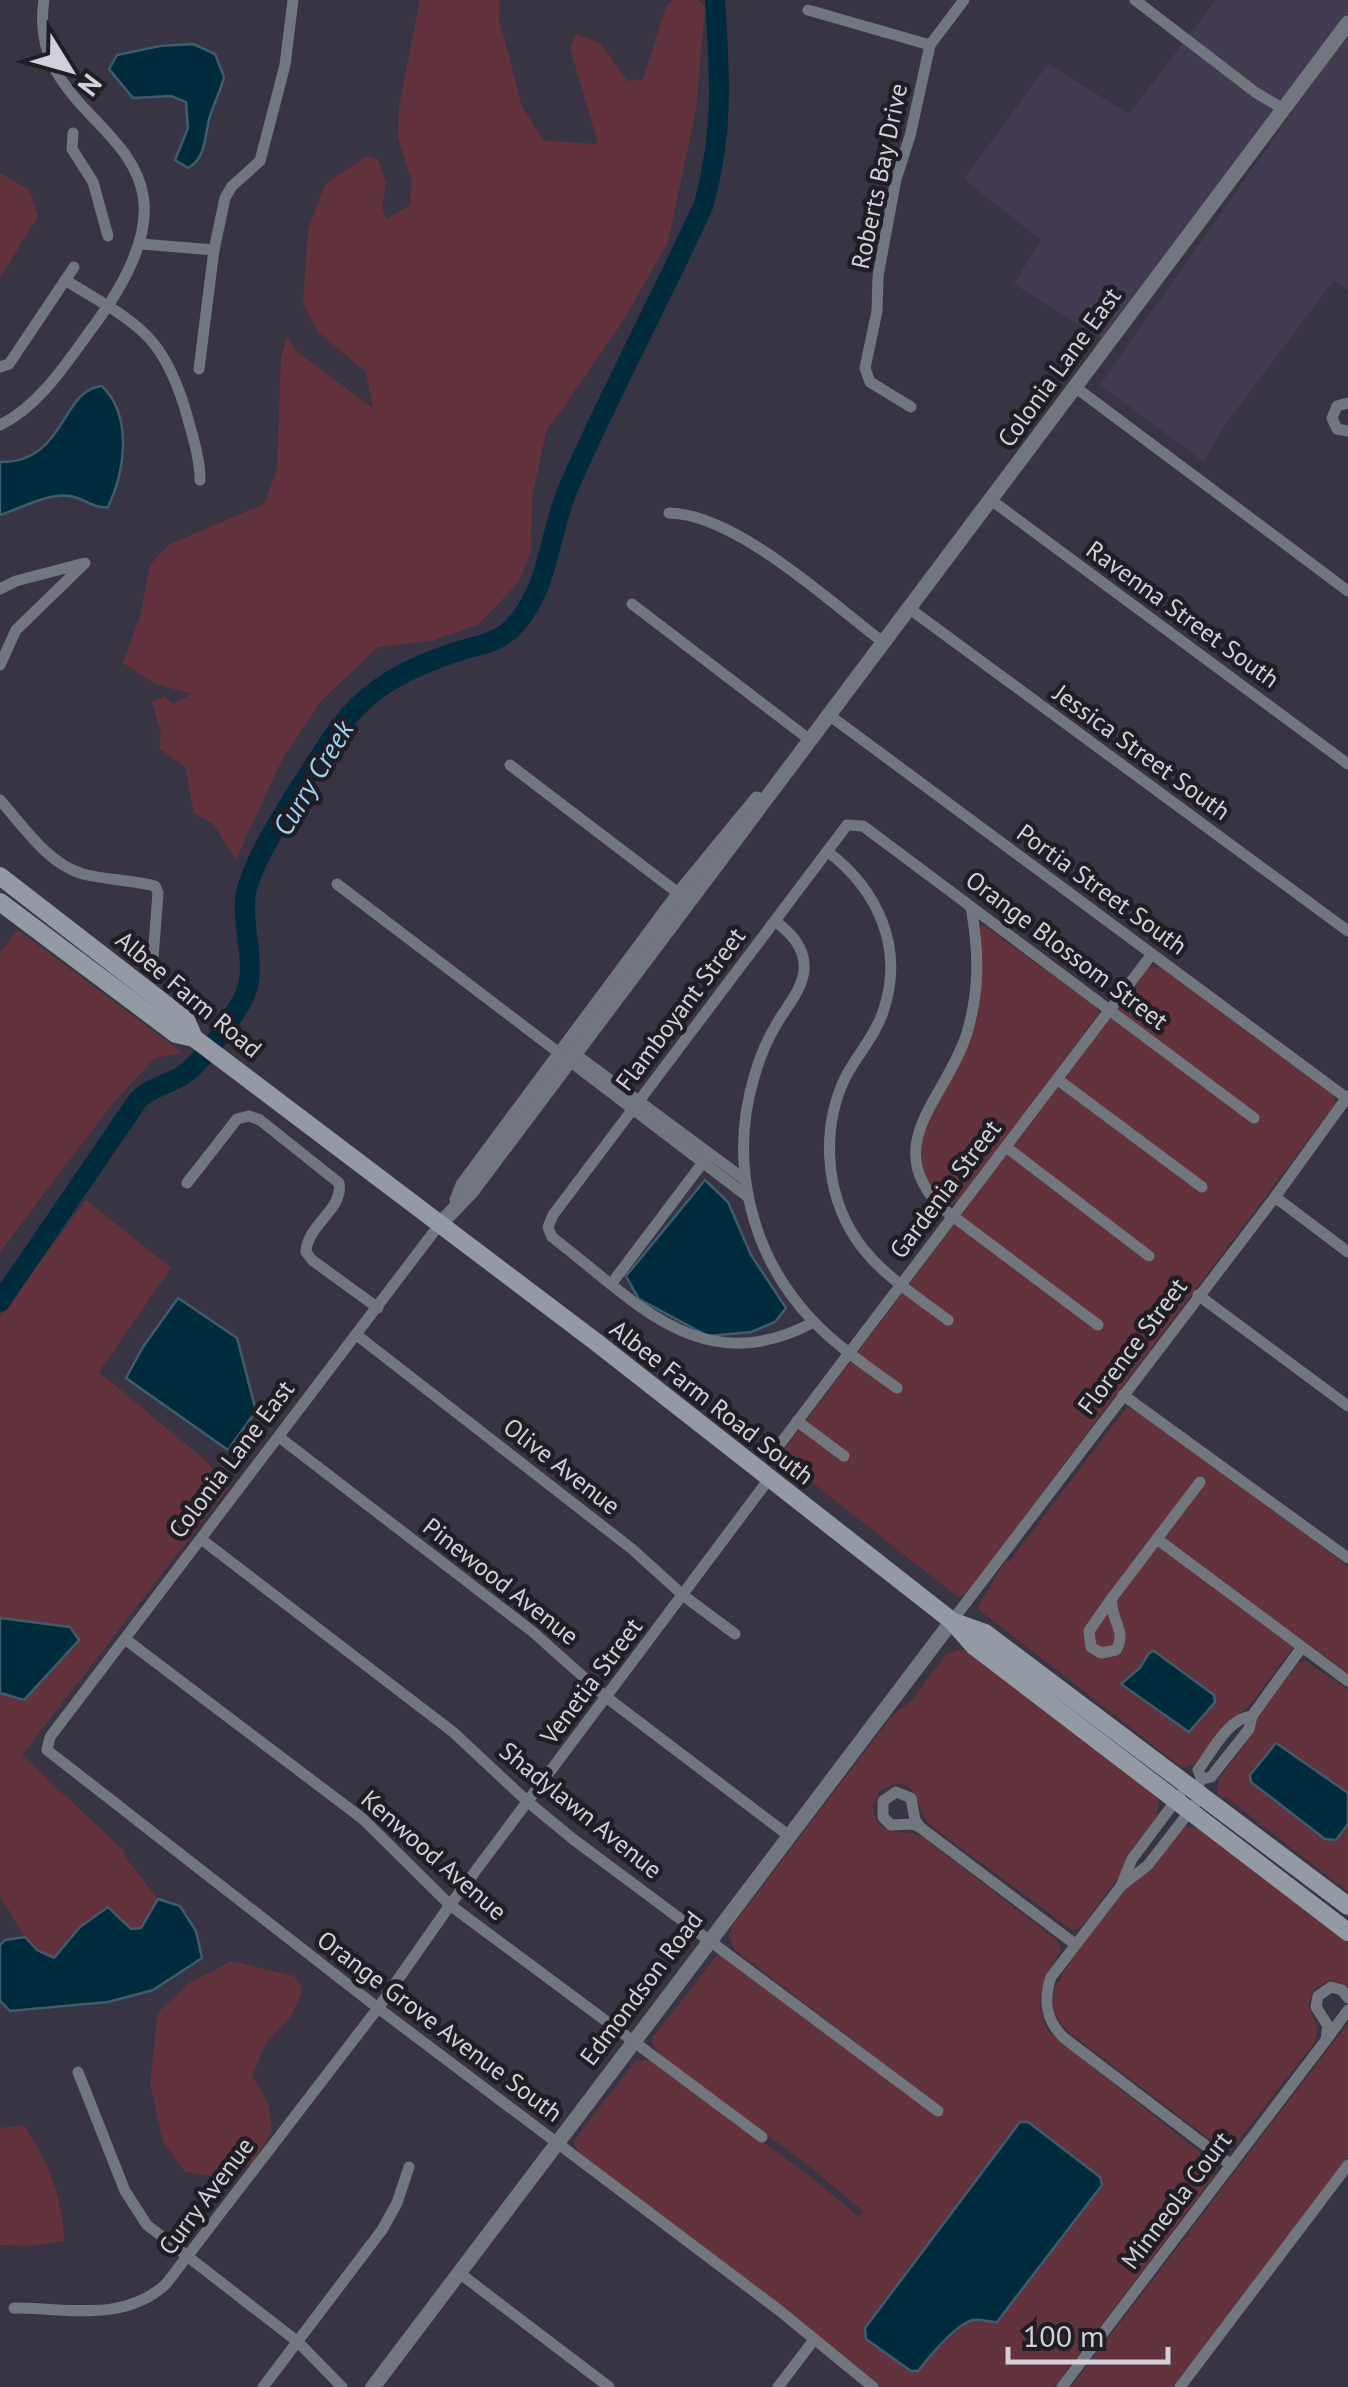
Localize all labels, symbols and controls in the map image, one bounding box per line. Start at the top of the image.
north arrow [20,20,120,120]
text: N [70,67,111,104]
street label: Roberts Bay Drive [844,80,914,272]
street label: Colonia Lane East [990,280,1128,453]
street label: Ravenna Street South [1080,533,1286,695]
street label: Jessica Street South [1046,676,1237,827]
water label: Curry Creek [264,712,362,842]
street label: Portia Street South [1011,816,1193,962]
street label: Orange Blossom Street [960,863,1175,1037]
street label: Flamboyant Street [608,921,752,1097]
street label: Albee Farm Road [109,924,269,1064]
street label: Gardenia Street [882,1113,1008,1265]
street label: Florence Street [1070,1271,1194,1420]
street label: Albee Farm Road South [604,1312,820,1492]
street label: Colonia Lane East [161,1373,301,1544]
street label: Olive Avenue [497,1410,627,1522]
street label: Pinewood Avenue [417,1510,585,1652]
street label: Venetia Street [533,1611,649,1751]
street label: Shadylawn Avenue [493,1735,669,1885]
street label: Kenwood Avenue [355,1783,513,1927]
street label: Edmondson Road [573,1905,709,2071]
street label: Orange Grove Avenue South [311,1923,569,2129]
street label: Minneola Court [1114,2124,1238,2275]
street label: Curry Avenue [151,2131,261,2261]
scale bar [1008,2302,1168,2364]
text: 100 m [1023,2316,1104,2355]

